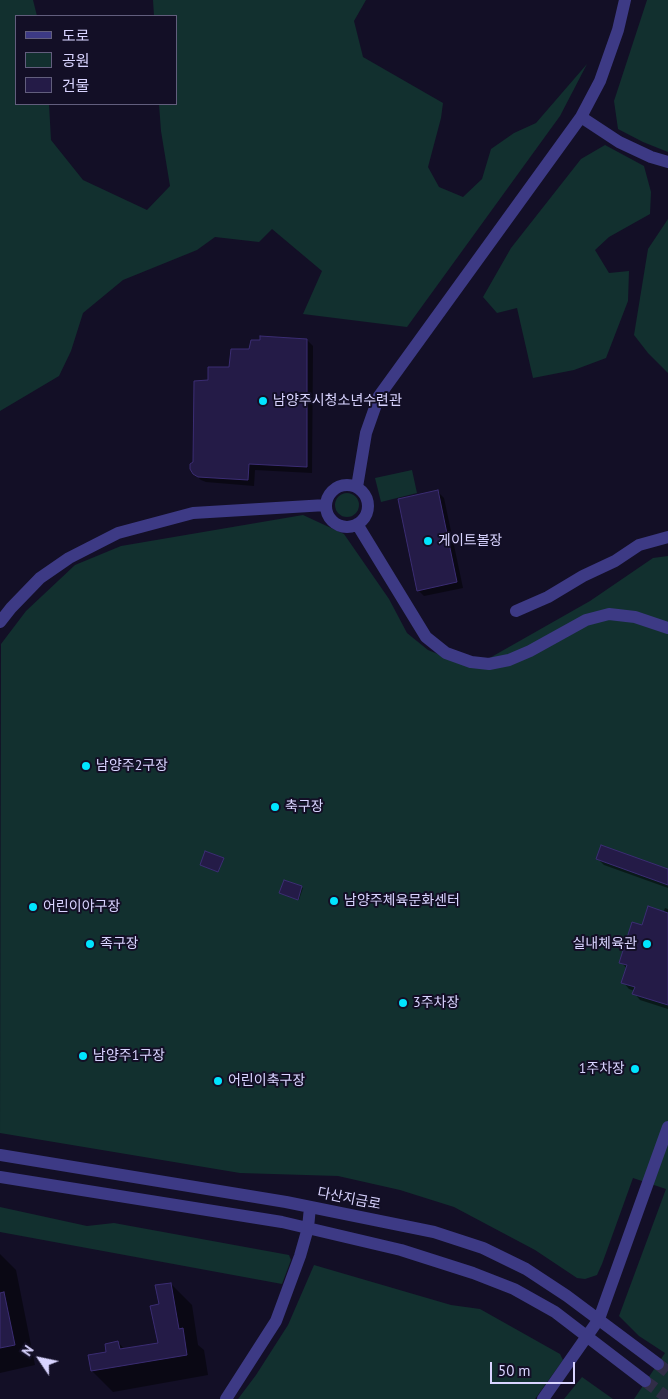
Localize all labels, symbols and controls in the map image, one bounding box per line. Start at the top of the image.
legend [15,15,178,105]
text: 도로 [62,26,90,45]
text: 공원 [62,51,90,70]
text: 건물 [62,76,90,95]
place label: 남양주시청소년수련관 [273,393,402,409]
marker: 남양주시청소년수련관 [257,395,269,407]
place label: 게이트볼장 [438,533,502,549]
marker: 게이트볼장 [422,535,434,547]
place label: 남양주2구장 [96,758,168,774]
marker: 남양주2구장 [80,760,92,772]
place label: 축구장 [285,799,324,815]
marker: 축구장 [269,801,281,813]
place label: 남양주체육문화센터 [344,893,460,909]
marker: 남양주체육문화센터 [328,895,340,907]
place label: 어린이야구장 [43,899,120,915]
marker: 어린이야구장 [27,901,39,913]
place label: 족구장 [100,936,139,952]
place label: 실내체육관 [573,936,637,952]
marker: 족구장 [84,938,96,950]
marker: 실내체육관 [641,938,653,950]
place label: 3주차장 [413,995,459,1011]
marker: 3주차장 [397,997,409,1009]
place label: 남양주1구장 [93,1048,165,1064]
marker: 남양주1구장 [77,1050,89,1062]
place label: 1주차장 [579,1061,625,1077]
marker: 1주차장 [629,1063,641,1075]
place label: 어린이축구장 [228,1073,305,1089]
marker: 어린이축구장 [212,1075,224,1087]
street label: 다산지금로 [316,1185,382,1213]
north arrow [15,1334,65,1384]
text: N [18,1342,38,1359]
scale bar [493,1352,578,1384]
text: 50 m [498,1361,531,1380]

